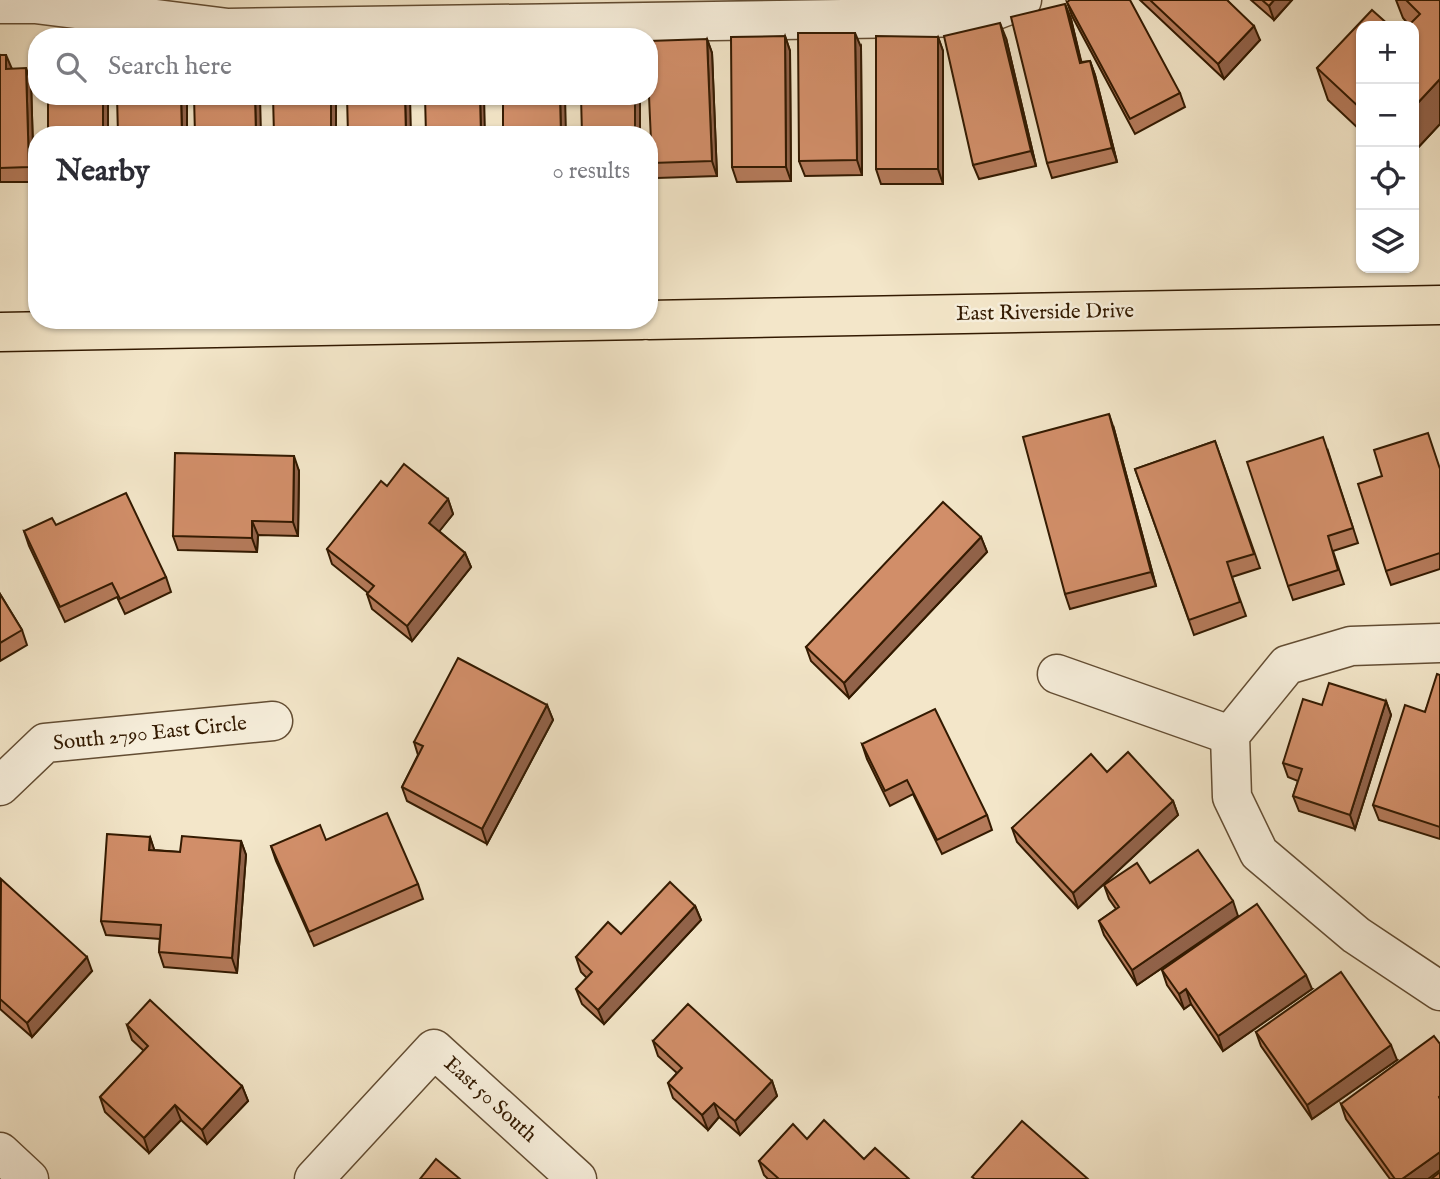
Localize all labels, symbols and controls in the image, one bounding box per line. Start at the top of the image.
map controls [1356,21,1419,273]
button: + [1356,21,1419,84]
search box [28,28,658,105]
icon: search [52,48,90,86]
text: Search here [108,50,232,83]
button: − [1356,84,1419,147]
button: locate [1356,147,1419,210]
text: Nearby [56,153,149,191]
text: 0 results [552,157,630,186]
button: layers [1356,210,1419,273]
street label: East Riverside Drive [956,298,1135,328]
street label: South 2790 East Circle [52,710,249,758]
street label: East 50 South [438,1051,542,1149]

